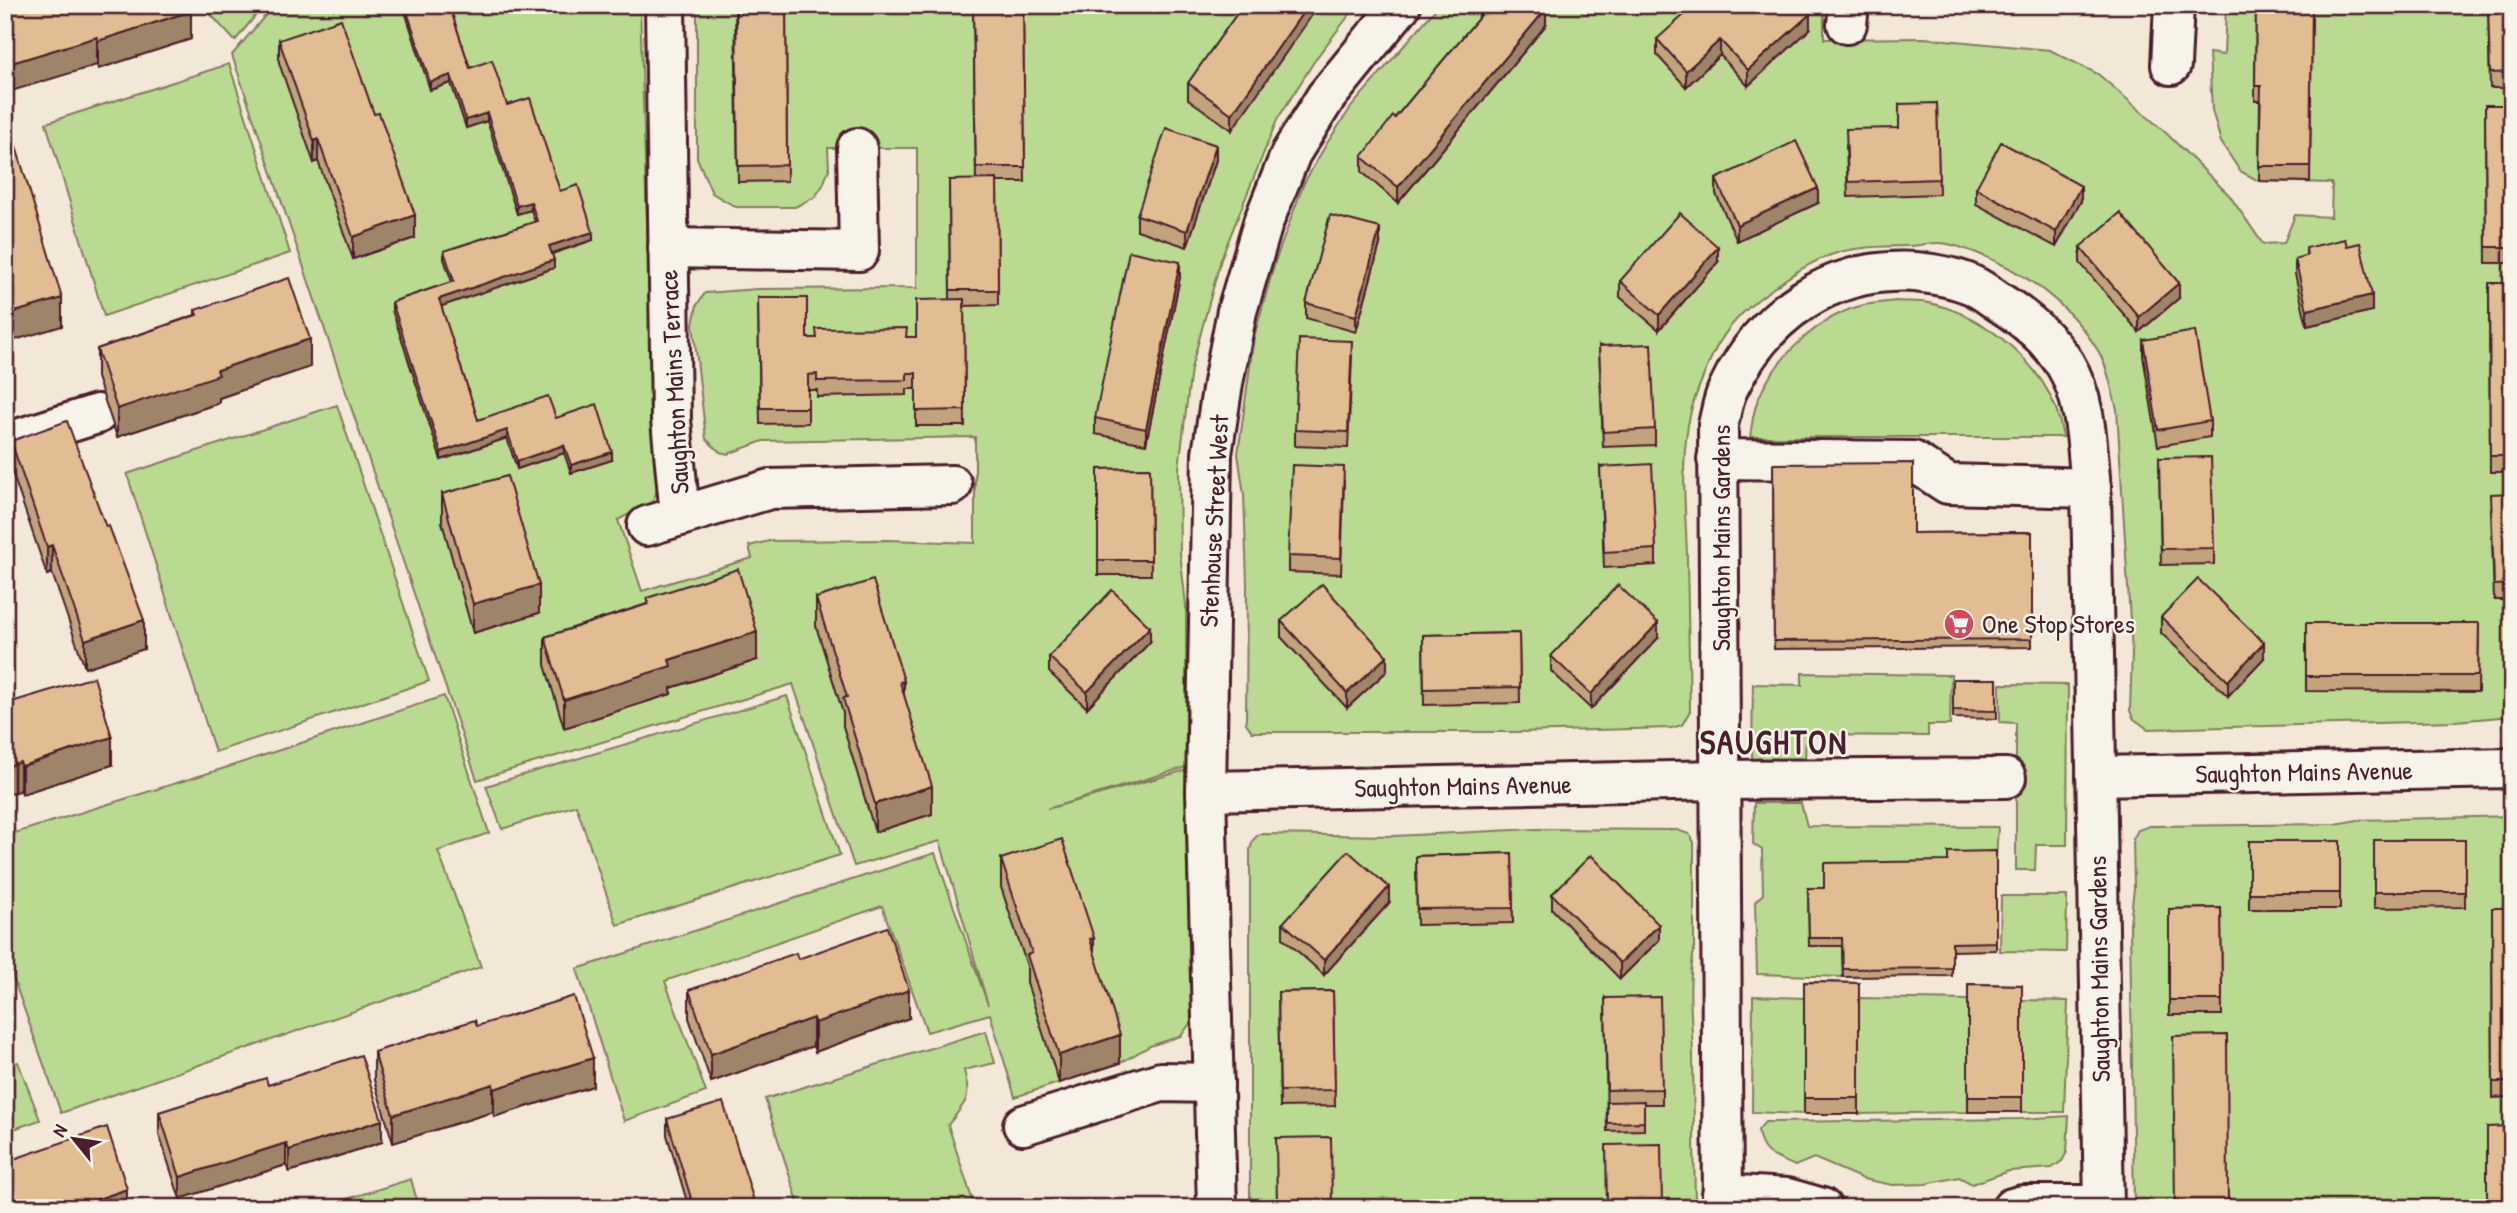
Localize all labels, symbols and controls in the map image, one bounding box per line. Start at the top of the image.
street label: Saughton Mains Terrace [650,269,697,495]
street label: Stenhouse Street West [1190,413,1237,628]
street label: Saughton Mains Gardens [1703,425,1738,651]
place label: One Stop Stores [1982,606,2135,641]
supermarket icon: One Stop Stores [1942,607,1976,641]
district label: SAUGHTON [1700,720,1848,764]
street label: Saughton Mains Avenue [2195,752,2413,791]
street label: Saughton Mains Avenue [1354,766,1572,805]
street label: Saughton Mains Gardens [2079,856,2118,1082]
north arrow [38,1104,108,1174]
text: N [45,1120,73,1141]

